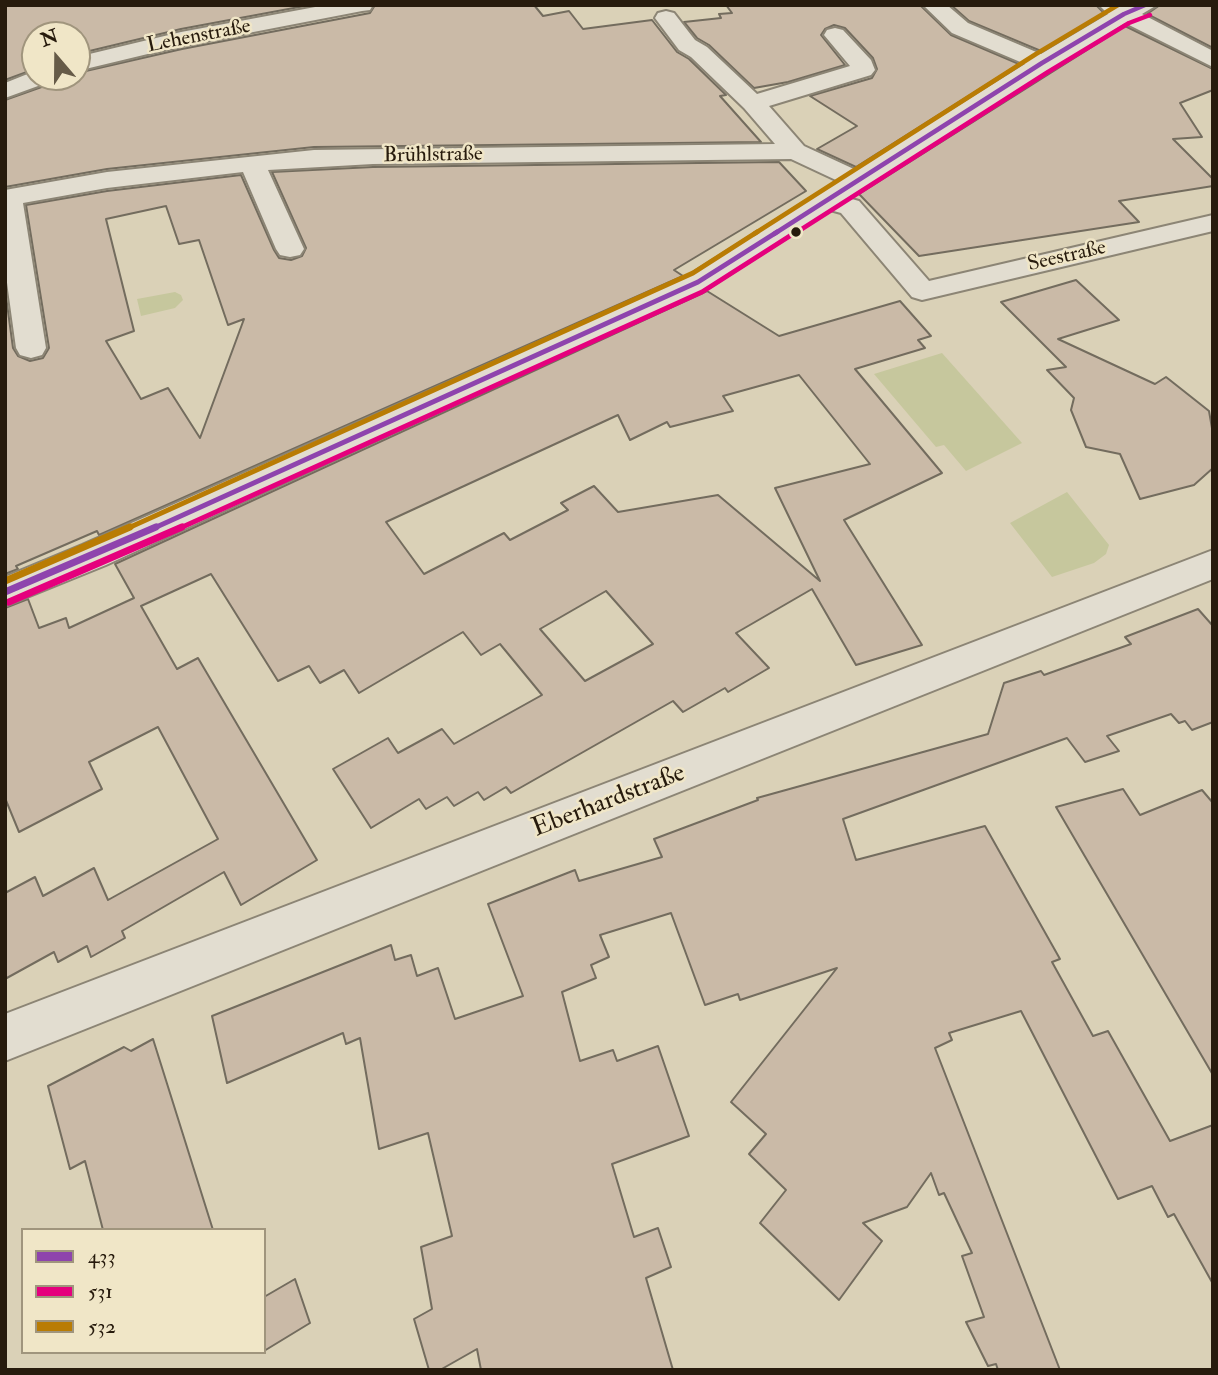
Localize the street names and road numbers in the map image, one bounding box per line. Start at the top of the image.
street label: Lehenstraße [145,15,253,59]
street label: Brühlstraße [383,143,483,169]
street label: Seestraße [1025,236,1109,278]
street label: Eberhardstraße [528,759,690,845]

